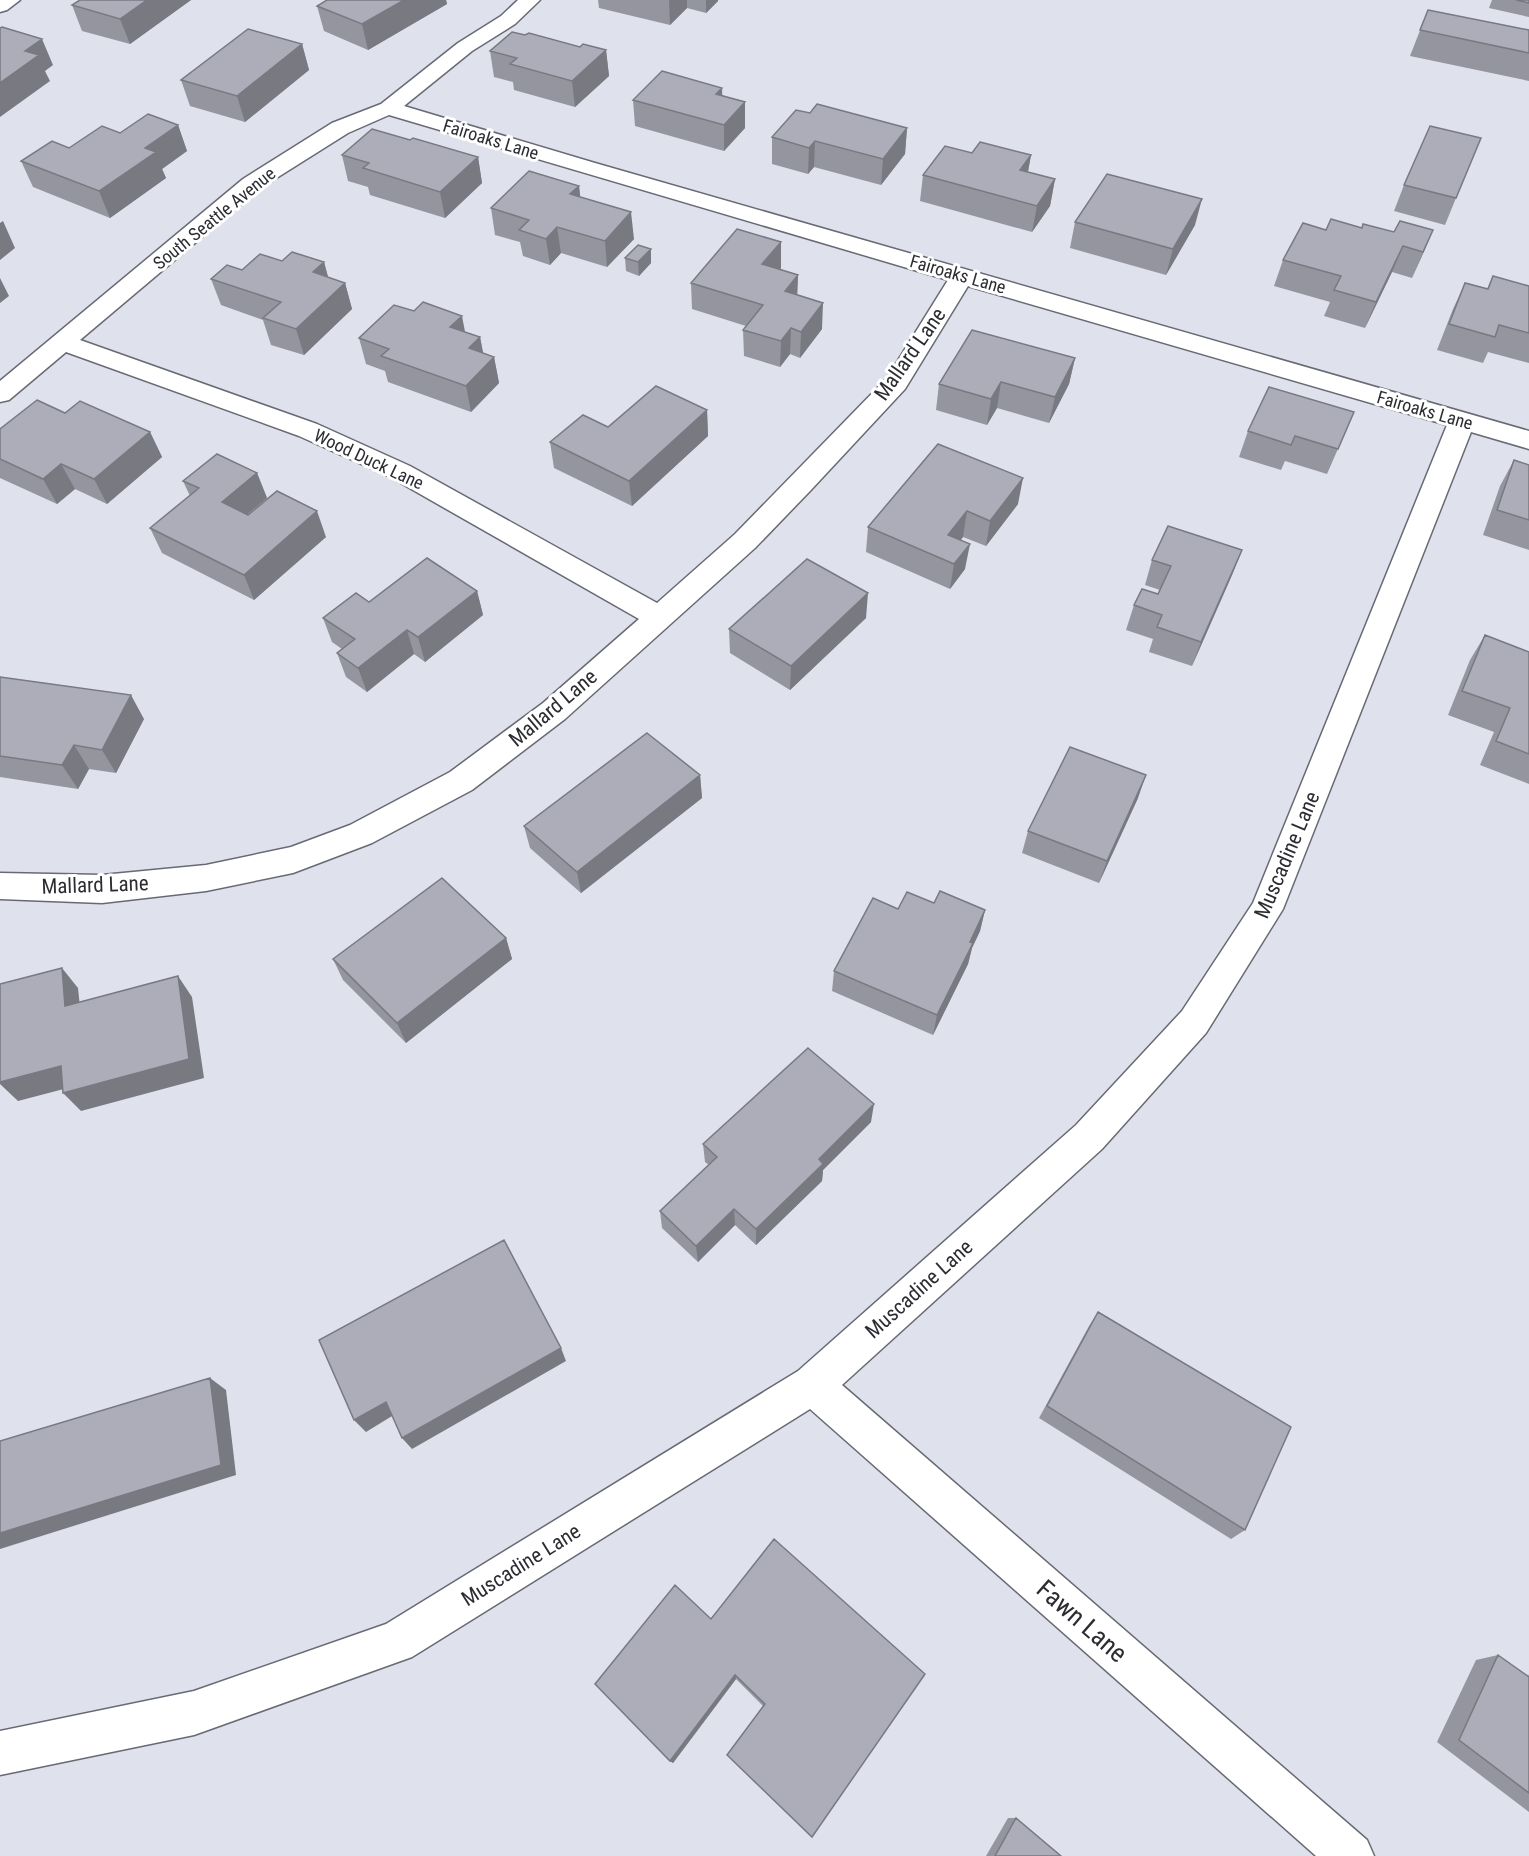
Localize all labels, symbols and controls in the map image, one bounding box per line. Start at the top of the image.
street label: Fairoaks Lane [441,115,541,163]
street label: South Seattle Avenue [149,162,279,274]
street label: Fairoaks Lane [908,250,1008,298]
street label: Mallard Lane [869,303,951,405]
street label: Fairoaks Lane [1375,386,1475,434]
street label: Wood Duck Lane [311,424,427,494]
street label: Mallard Lane [504,664,602,752]
street label: Muscadine Lane [1249,788,1325,922]
street label: Mallard Lane [41,871,149,899]
street label: Muscadine Lane [861,1235,977,1343]
street label: Muscadine Lane [457,1519,585,1611]
street label: Fawn Lane [1031,1574,1133,1668]

